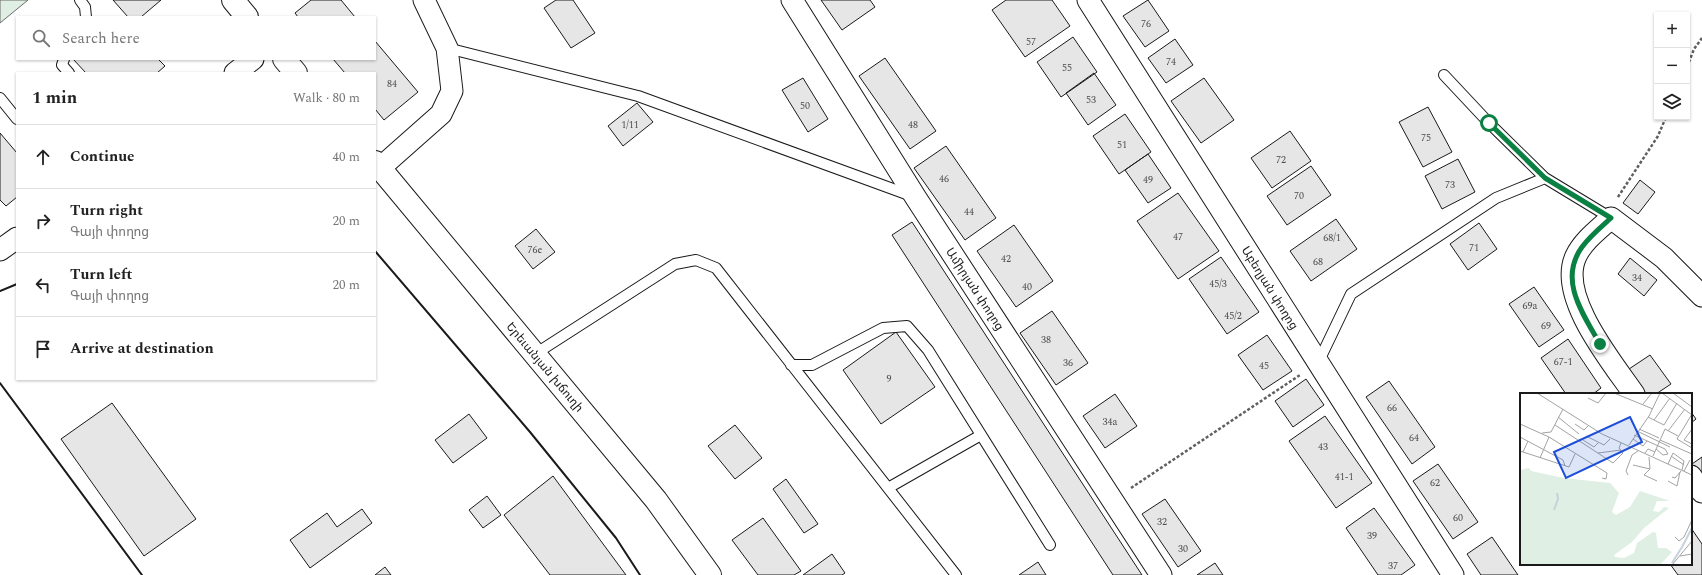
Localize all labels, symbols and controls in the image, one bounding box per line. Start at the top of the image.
map controls [1654,12,1690,120]
button: + [1654,12,1690,48]
search box [16,16,376,60]
house number: 76 [1141,16,1151,32]
icon: search [30,27,52,49]
text: Search here [62,27,140,50]
house number: 57 [1026,34,1036,50]
button: − [1654,48,1690,84]
house number: 74 [1166,54,1176,70]
house number: 55 [1062,60,1072,76]
house number: 84 [387,76,397,92]
button: layers [1654,84,1690,120]
text: 1 min [32,85,77,111]
text: Walk · 80 m [293,88,360,108]
house number: 53 [1086,92,1096,108]
house number: 50 [800,98,810,114]
route start [1480,114,1498,132]
house number: 1/11 [621,117,639,133]
house number: 48 [908,117,918,133]
house number: 75 [1421,130,1431,146]
house number: 51 [1117,137,1127,153]
text: Continue [70,145,135,168]
icon: ahead [32,146,54,168]
text: 40 m [333,147,360,167]
house number: 72 [1276,152,1286,168]
house number: 46 [939,171,949,187]
house number: 49 [1143,172,1153,188]
house number: 73 [1445,177,1455,193]
house number: 70 [1294,188,1304,204]
text: Turn right [70,199,143,222]
house number: 44 [964,204,974,220]
icon: right [32,210,54,232]
text: 20 m [333,211,360,231]
text: Գայի փողոց [70,222,149,242]
house number: 47 [1173,229,1183,245]
house number: 68/1 [1323,230,1341,246]
house number: 71 [1469,240,1479,256]
house number: 76e [528,242,543,258]
street label: Աբեղյան փողոց [1236,243,1303,334]
street label: Ամիրյան փողոց [941,244,1009,335]
house number: 42 [1001,251,1011,267]
house number: 68 [1313,254,1323,270]
text: Turn left [70,263,132,286]
house number: 34 [1632,270,1642,286]
icon: left [32,274,54,296]
text: 20 m [333,275,360,295]
house number: 45/3 [1209,276,1227,292]
house number: 40 [1022,279,1032,295]
text: Գայի փողոց [70,286,149,306]
house number: 69a [1523,298,1538,314]
house number: 45/2 [1224,308,1242,324]
street label: Երեւանյան խճուղի [501,318,588,417]
house number: 69 [1541,318,1551,334]
house number: 38 [1041,332,1051,348]
route end [1591,335,1609,353]
text: Arrive at destination [70,337,214,360]
icon: arrive [32,338,54,360]
house number: 67-1 [1554,354,1572,370]
house number: 36 [1063,355,1073,371]
house number: 45 [1259,358,1269,374]
house number: 9 [887,371,892,387]
inset map [1520,393,1692,565]
house number: 66 [1387,400,1397,416]
house number: 34a [1103,414,1118,430]
house number: 64 [1409,430,1419,446]
house number: 43 [1318,439,1328,455]
house number: 41-1 [1335,469,1353,485]
house number: 62 [1430,475,1440,491]
house number: 60 [1453,510,1463,526]
house number: 32 [1157,514,1167,530]
house number: 39 [1367,528,1377,544]
house number: 30 [1178,541,1188,557]
house number: 37 [1388,558,1398,574]

